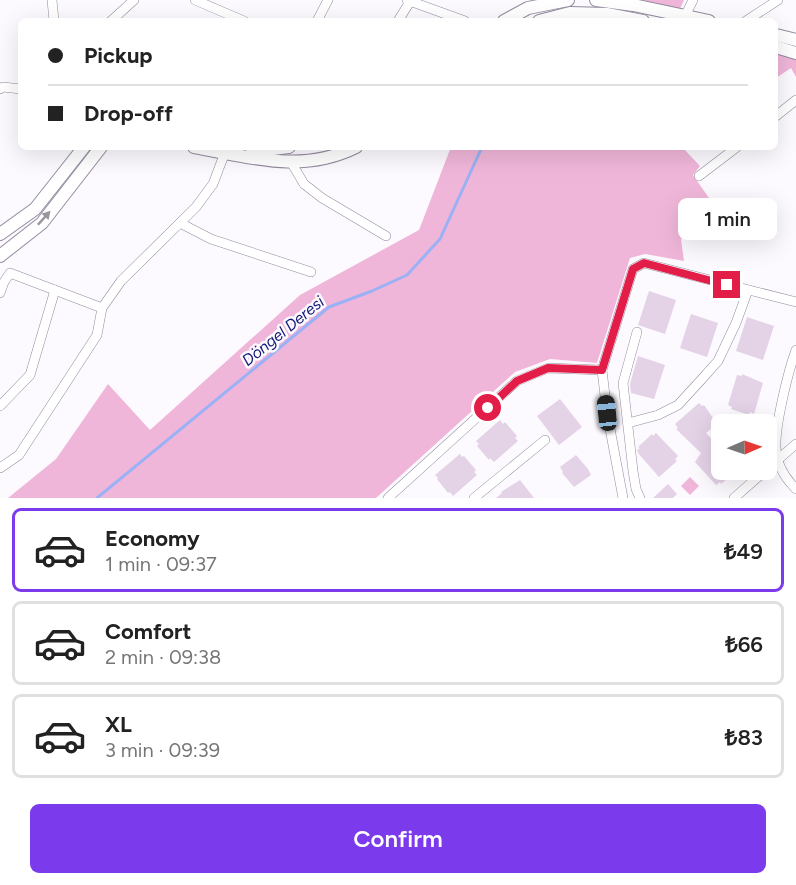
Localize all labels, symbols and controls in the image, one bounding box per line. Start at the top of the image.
text: Pickup [84,42,153,69]
text: Drop-off [84,100,173,127]
callout: 1 min [678,198,777,240]
text: 1 min [704,207,751,231]
one-way arrow [37,211,51,226]
route end [713,271,740,298]
water label: Döngel Deresi [238,292,328,370]
route start [474,394,501,421]
car [596,394,618,432]
north arrow [711,414,777,480]
map controls [711,414,777,480]
icon: car [33,523,87,577]
text: Economy [105,525,200,552]
text: ₺49 [724,538,763,565]
text: 1 min · 09:37 [105,552,217,576]
icon: car [33,616,87,670]
text: Comfort [105,618,191,645]
text: ₺66 [725,631,763,658]
text: 2 min · 09:38 [105,645,221,669]
icon: car [33,709,87,763]
text: XL [105,711,132,738]
text: ₺83 [725,724,763,751]
text: 3 min · 09:39 [105,738,220,762]
button: Confirm [30,804,766,873]

